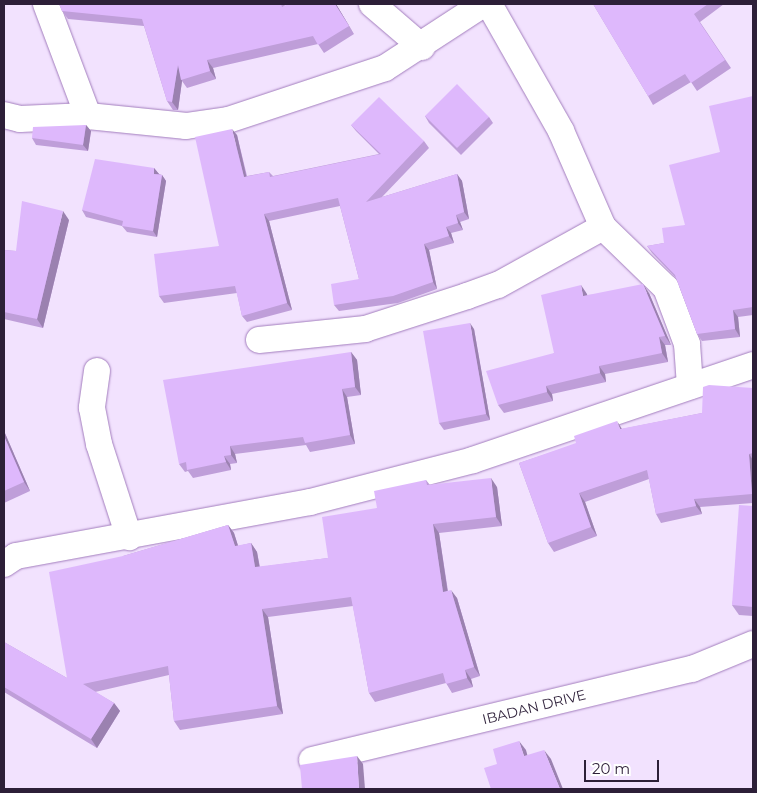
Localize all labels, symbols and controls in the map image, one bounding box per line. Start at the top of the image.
street label: IBADAN DRIVE [481,686,587,728]
scale bar [587,750,662,782]
text: 20 m [592,759,630,778]

